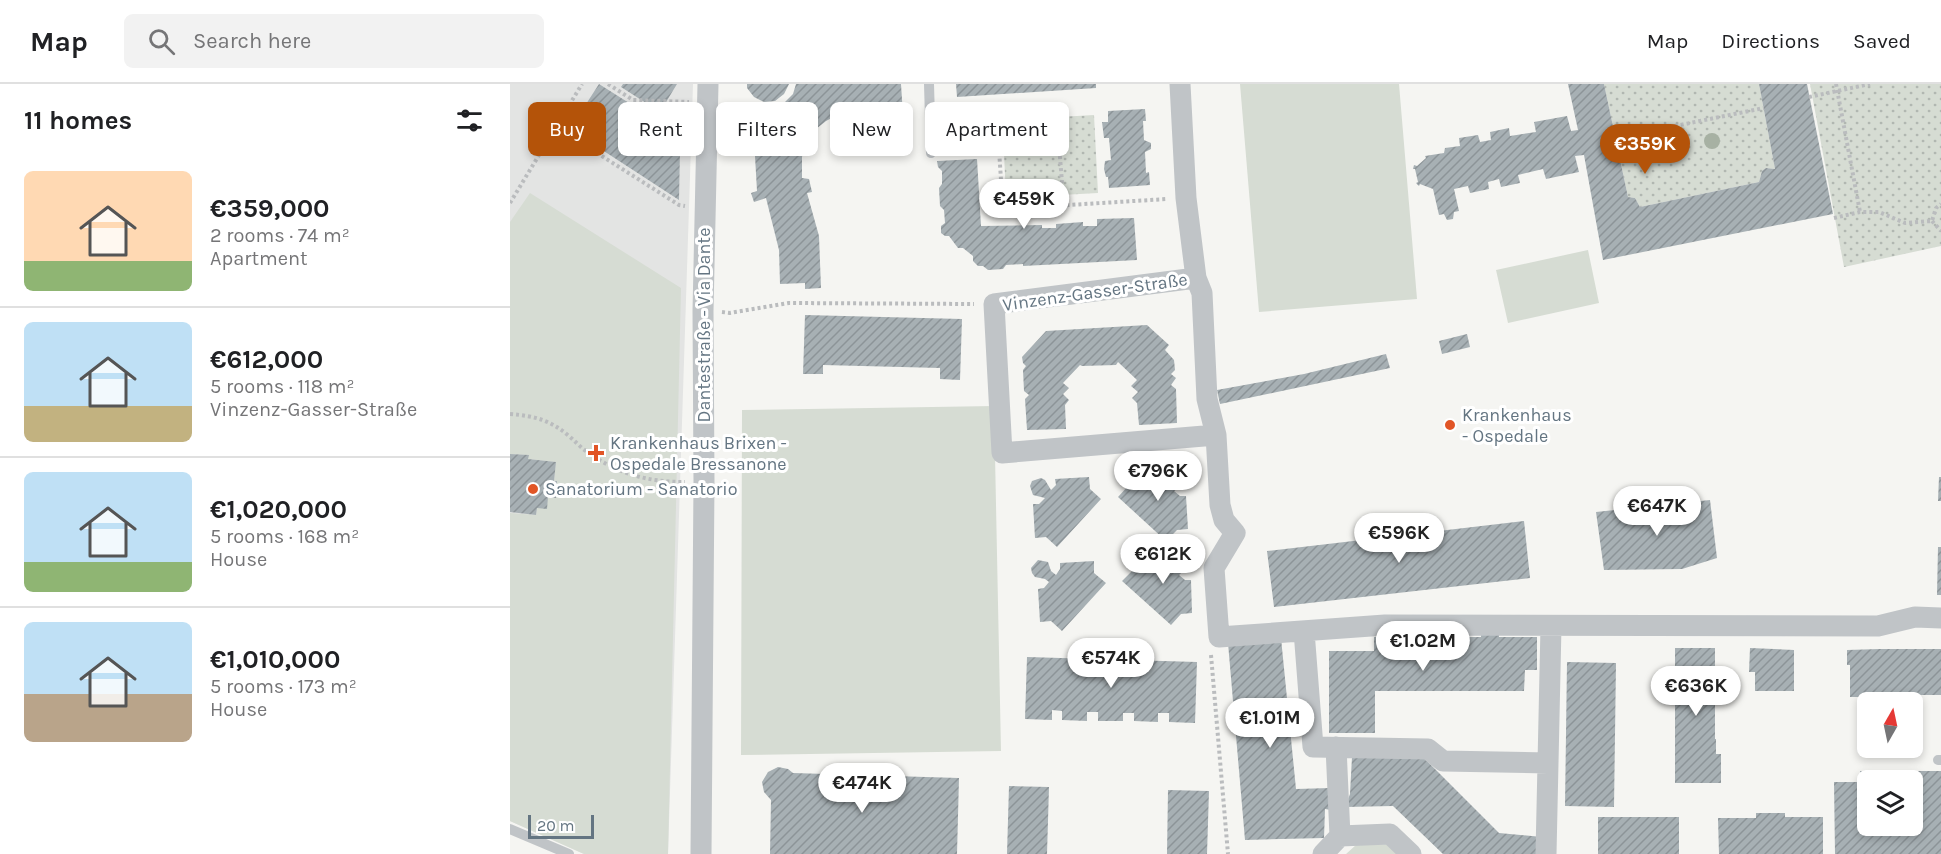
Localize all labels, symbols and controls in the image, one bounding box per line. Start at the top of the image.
search box [124,14,544,68]
text: Map [30,25,88,58]
icon: search [145,25,178,58]
text: Search here [193,28,311,54]
text: Map [1647,29,1688,53]
text: Directions [1721,29,1820,53]
text: Saved [1853,29,1911,53]
chip: Buy [528,102,606,156]
chip: Rent [618,102,704,156]
chip: Filters [716,102,818,156]
chip: New [830,102,913,156]
chip: Apartment [925,102,1069,156]
icon: filters [453,104,486,137]
text: 11 homes [24,105,132,136]
pin: €359K [1603,124,1687,175]
text: €359K [1614,132,1676,155]
pin: €459K [982,179,1066,230]
text: €459K [993,187,1055,210]
text: €359,000 [210,193,330,224]
icon: home [72,195,144,267]
text: 2 rooms · 74 m² [210,224,350,247]
street label: Dantestraße - Via Dante [693,228,715,422]
text: Apartment [210,247,308,270]
street label: Vinzenz-Gasser-Straße [1001,268,1189,316]
text: €612,000 [210,344,323,375]
icon: home [72,346,144,418]
text: 5 rooms · 118 m² [210,375,354,398]
text: Vinzenz-Gasser-Straße [210,398,417,421]
place label: Krankenhaus - Ospedale [1462,404,1572,447]
marker: Krankenhaus - Ospedale [1443,418,1457,432]
place label: Krankenhaus Brixen - Ospedale Bressanone [610,432,787,475]
marker: Krankenhaus Brixen - Ospedale Bressanone [587,444,605,462]
pin: €796K [1116,451,1200,502]
text: €796K [1128,459,1188,482]
place label: Sanatorium - Sanatorio [545,478,737,500]
marker: Sanatorium - Sanatorio [526,482,540,496]
pin: €647K [1615,486,1699,537]
text: €1,020,000 [210,494,347,525]
text: €647K [1627,494,1687,517]
icon: home [72,496,144,568]
pin: €596K [1357,513,1441,564]
text: €596K [1368,521,1430,544]
text: 5 rooms · 168 m² [210,525,359,548]
pin: €612K [1121,534,1205,585]
text: €612K [1134,542,1192,565]
text: House [210,548,267,571]
pin: €1.02M [1374,621,1472,672]
text: €1.02M [1390,629,1456,652]
pin: €574K [1069,638,1153,689]
text: €1,010,000 [210,644,340,675]
icon: home [72,646,144,718]
text: €574K [1081,646,1141,669]
pin: €636K [1654,666,1738,717]
text: €636K [1665,674,1727,697]
text: 5 rooms · 173 m² [210,675,357,698]
north arrow [1857,692,1923,758]
map controls [1857,692,1923,836]
text: House [210,698,267,721]
pin: €1.01M [1221,698,1319,749]
text: €1.01M [1239,706,1301,729]
pin: €474K [820,763,904,814]
button: layers [1857,770,1923,836]
text: €474K [832,771,892,794]
scale bar [528,812,594,840]
text: 20 m [537,816,575,835]

